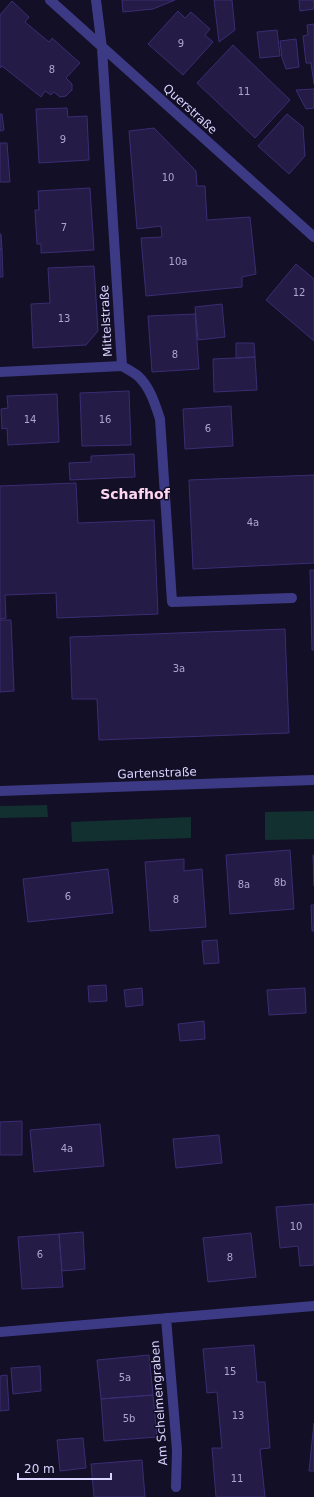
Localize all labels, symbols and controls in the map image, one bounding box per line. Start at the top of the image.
house number: 9 [178,38,184,49]
house number: 8 [49,64,55,75]
street label: Querstraße [160,81,220,137]
house number: 11 [238,86,250,97]
house number: 9 [60,134,66,145]
house number: 10 [162,172,174,183]
house number: 7 [61,222,67,233]
house number: 10a [169,256,187,267]
street label: Mittelstraße [97,285,115,357]
house number: 12 [293,287,305,298]
house number: 13 [58,313,70,324]
house number: 8 [172,349,178,360]
house number: 14 [24,414,36,425]
house number: 16 [99,414,111,425]
house number: 6 [205,423,211,434]
district label: Schafhof [100,486,171,502]
house number: 4a [247,517,259,528]
house number: 3a [173,663,185,674]
street label: Gartenstraße [117,765,197,781]
house number: 8b [274,877,286,888]
house number: 8a [238,879,250,890]
house number: 6 [65,891,71,902]
house number: 8 [173,894,179,905]
house number: 4a [61,1143,73,1154]
house number: 10 [290,1221,302,1232]
house number: 6 [37,1249,43,1260]
house number: 8 [227,1252,233,1263]
street label: Am Schelmengraben [148,1340,170,1466]
house number: 15 [224,1366,236,1377]
house number: 5a [119,1372,131,1383]
house number: 13 [232,1410,244,1421]
house number: 5b [123,1413,135,1424]
scale bar [18,1455,111,1481]
text: 20 m [24,1462,55,1476]
house number: 11 [231,1473,243,1484]

